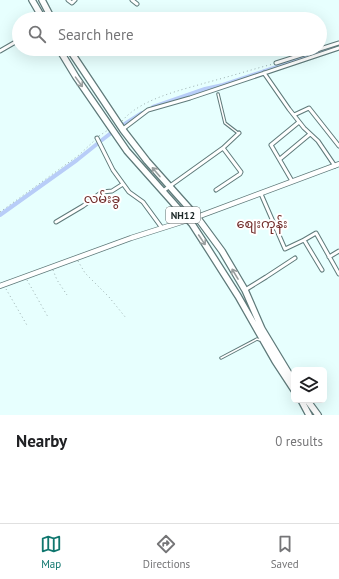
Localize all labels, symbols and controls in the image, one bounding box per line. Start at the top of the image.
search box [12,12,327,56]
icon: search [26,23,48,45]
text: Search here [58,25,134,44]
one-way arrow [75,77,84,88]
one-way arrow [152,166,161,177]
district label: လမ်းခွ [84,190,121,209]
road number: NH12 [166,207,200,223]
district label: စျေးကုန်း [236,215,288,234]
one-way arrow [198,234,206,245]
one-way arrow [231,269,239,280]
map controls [291,367,327,403]
button: layers [291,367,327,403]
text: Nearby [16,430,67,452]
text: 0 results [275,433,323,450]
tab: Map [40,533,62,571]
tab: Directions [143,533,190,571]
tab: Saved [271,533,299,571]

